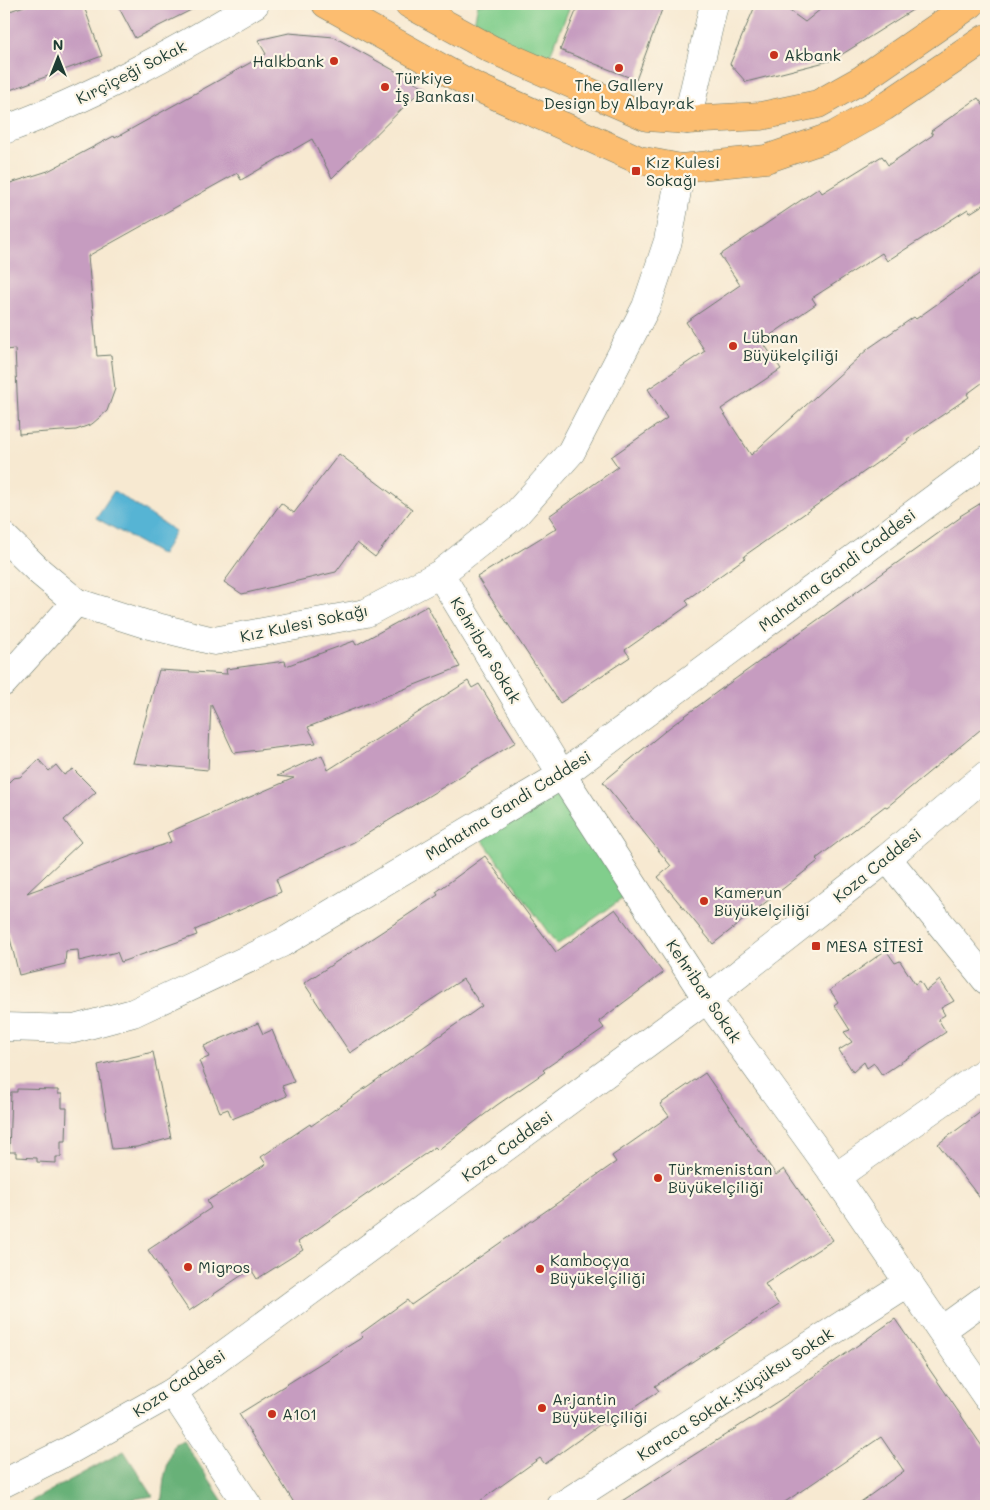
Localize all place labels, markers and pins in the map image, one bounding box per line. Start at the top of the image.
place label: Akbank [784,44,841,65]
marker: Akbank [768,49,780,61]
place label: Halkbank [253,50,324,71]
marker: Halkbank [328,55,340,67]
marker: The Gallery Design by Albayrak [613,62,625,74]
place label: Türkiye İş Bankası [395,67,475,106]
place label: The Gallery Design by Albayrak [544,74,694,113]
marker: Türkiye İş Bankası [379,81,391,93]
place label: Kız Kulesi Sokağı [646,151,720,190]
marker: Kız Kulesi Sokağı [630,165,642,177]
place label: Lübnan Büyükelçiliği [743,326,839,365]
marker: Lübnan Büyükelçiliği [727,340,739,352]
place label: Kamerun Büyükelçiliği [714,881,810,920]
marker: Kamerun Büyükelçiliği [698,895,710,907]
place label: MESA SİTESİ [826,935,923,956]
marker: MESA SİTESİ [810,940,822,952]
place label: Türkmenistan Büyükelçiliği [668,1158,772,1197]
marker: Türkmenistan Büyükelçiliği [652,1172,664,1184]
place label: Kamboçya Büyükelçiliği [550,1249,646,1288]
place label: Migros [198,1256,250,1277]
marker: Migros [182,1261,194,1273]
marker: Kamboçya Büyükelçiliği [534,1263,546,1275]
place label: Arjantin Büyükelçiliği [552,1388,648,1427]
marker: Arjantin Büyükelçiliği [536,1402,548,1414]
place label: A101 [282,1403,317,1424]
marker: A101 [266,1408,278,1420]

